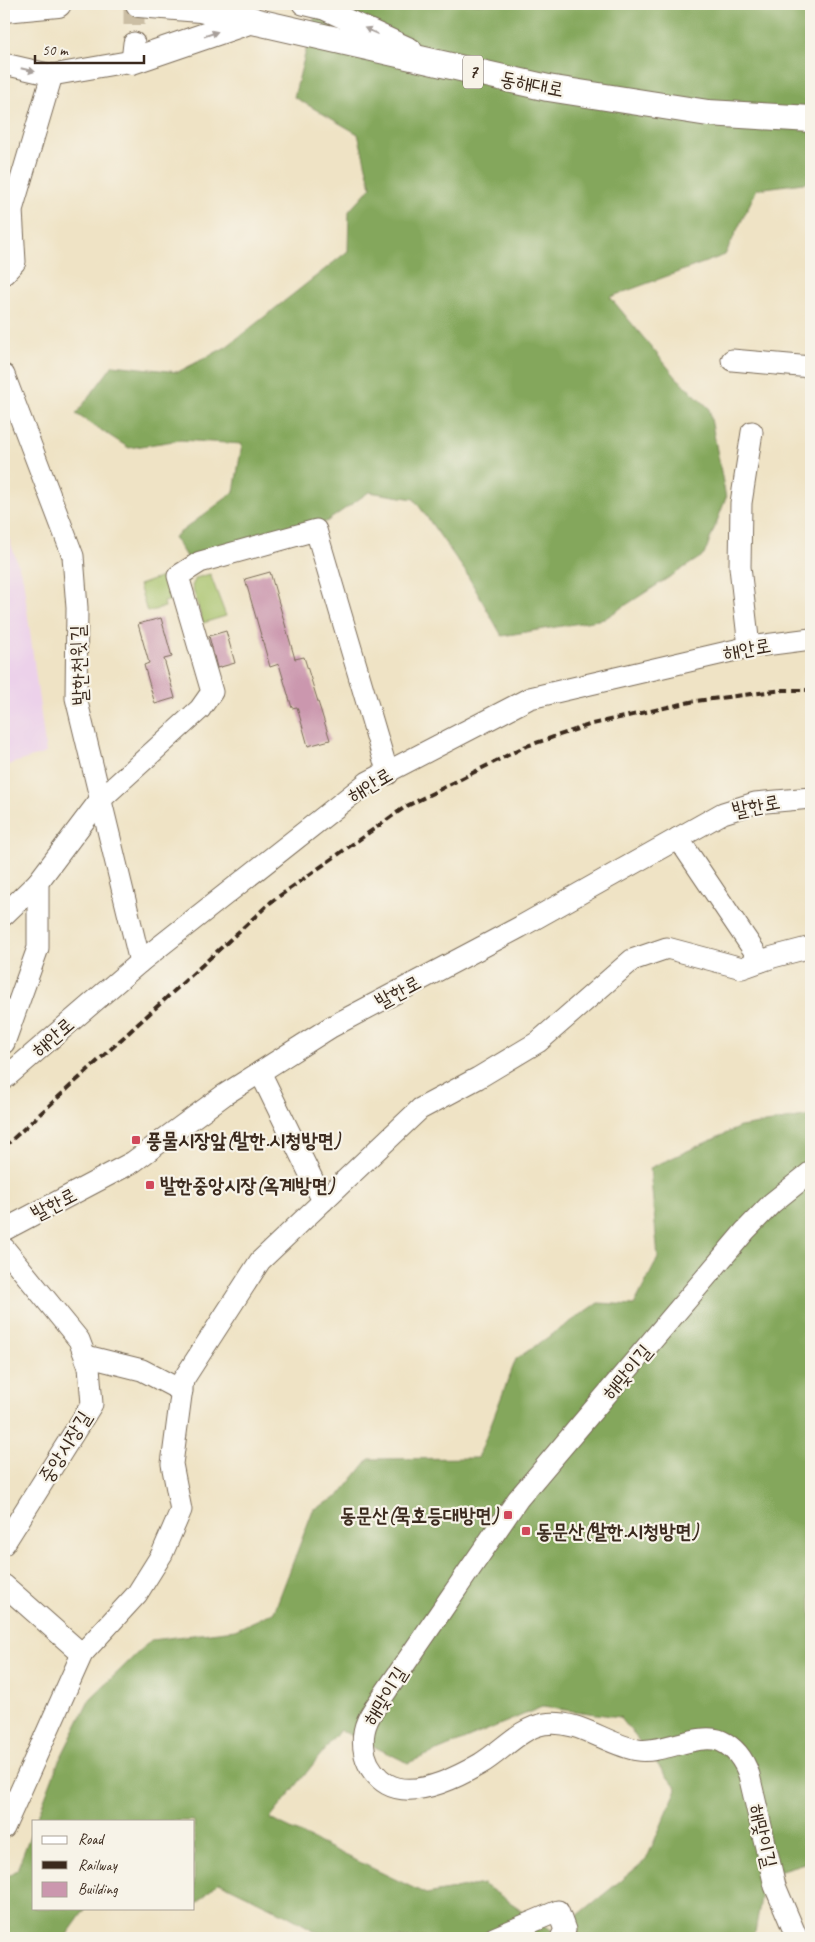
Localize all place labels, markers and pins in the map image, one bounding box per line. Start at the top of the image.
place label: 풍물시장앞(발한.시청방면) [146,1128,342,1153]
marker: 풍물시장앞(발한.시청방면) [130,1134,142,1146]
place label: 발한중앙시장(옥계방면) [160,1173,336,1198]
marker: 발한중앙시장(옥계방면) [144,1179,156,1191]
place label: 동문산(묵호등대방면) [340,1503,499,1528]
marker: 동문산(묵호등대방면) [502,1509,514,1521]
place label: 동문산(발한.시청방면) [536,1519,699,1544]
marker: 동문산(발한.시청방면) [520,1525,532,1537]

